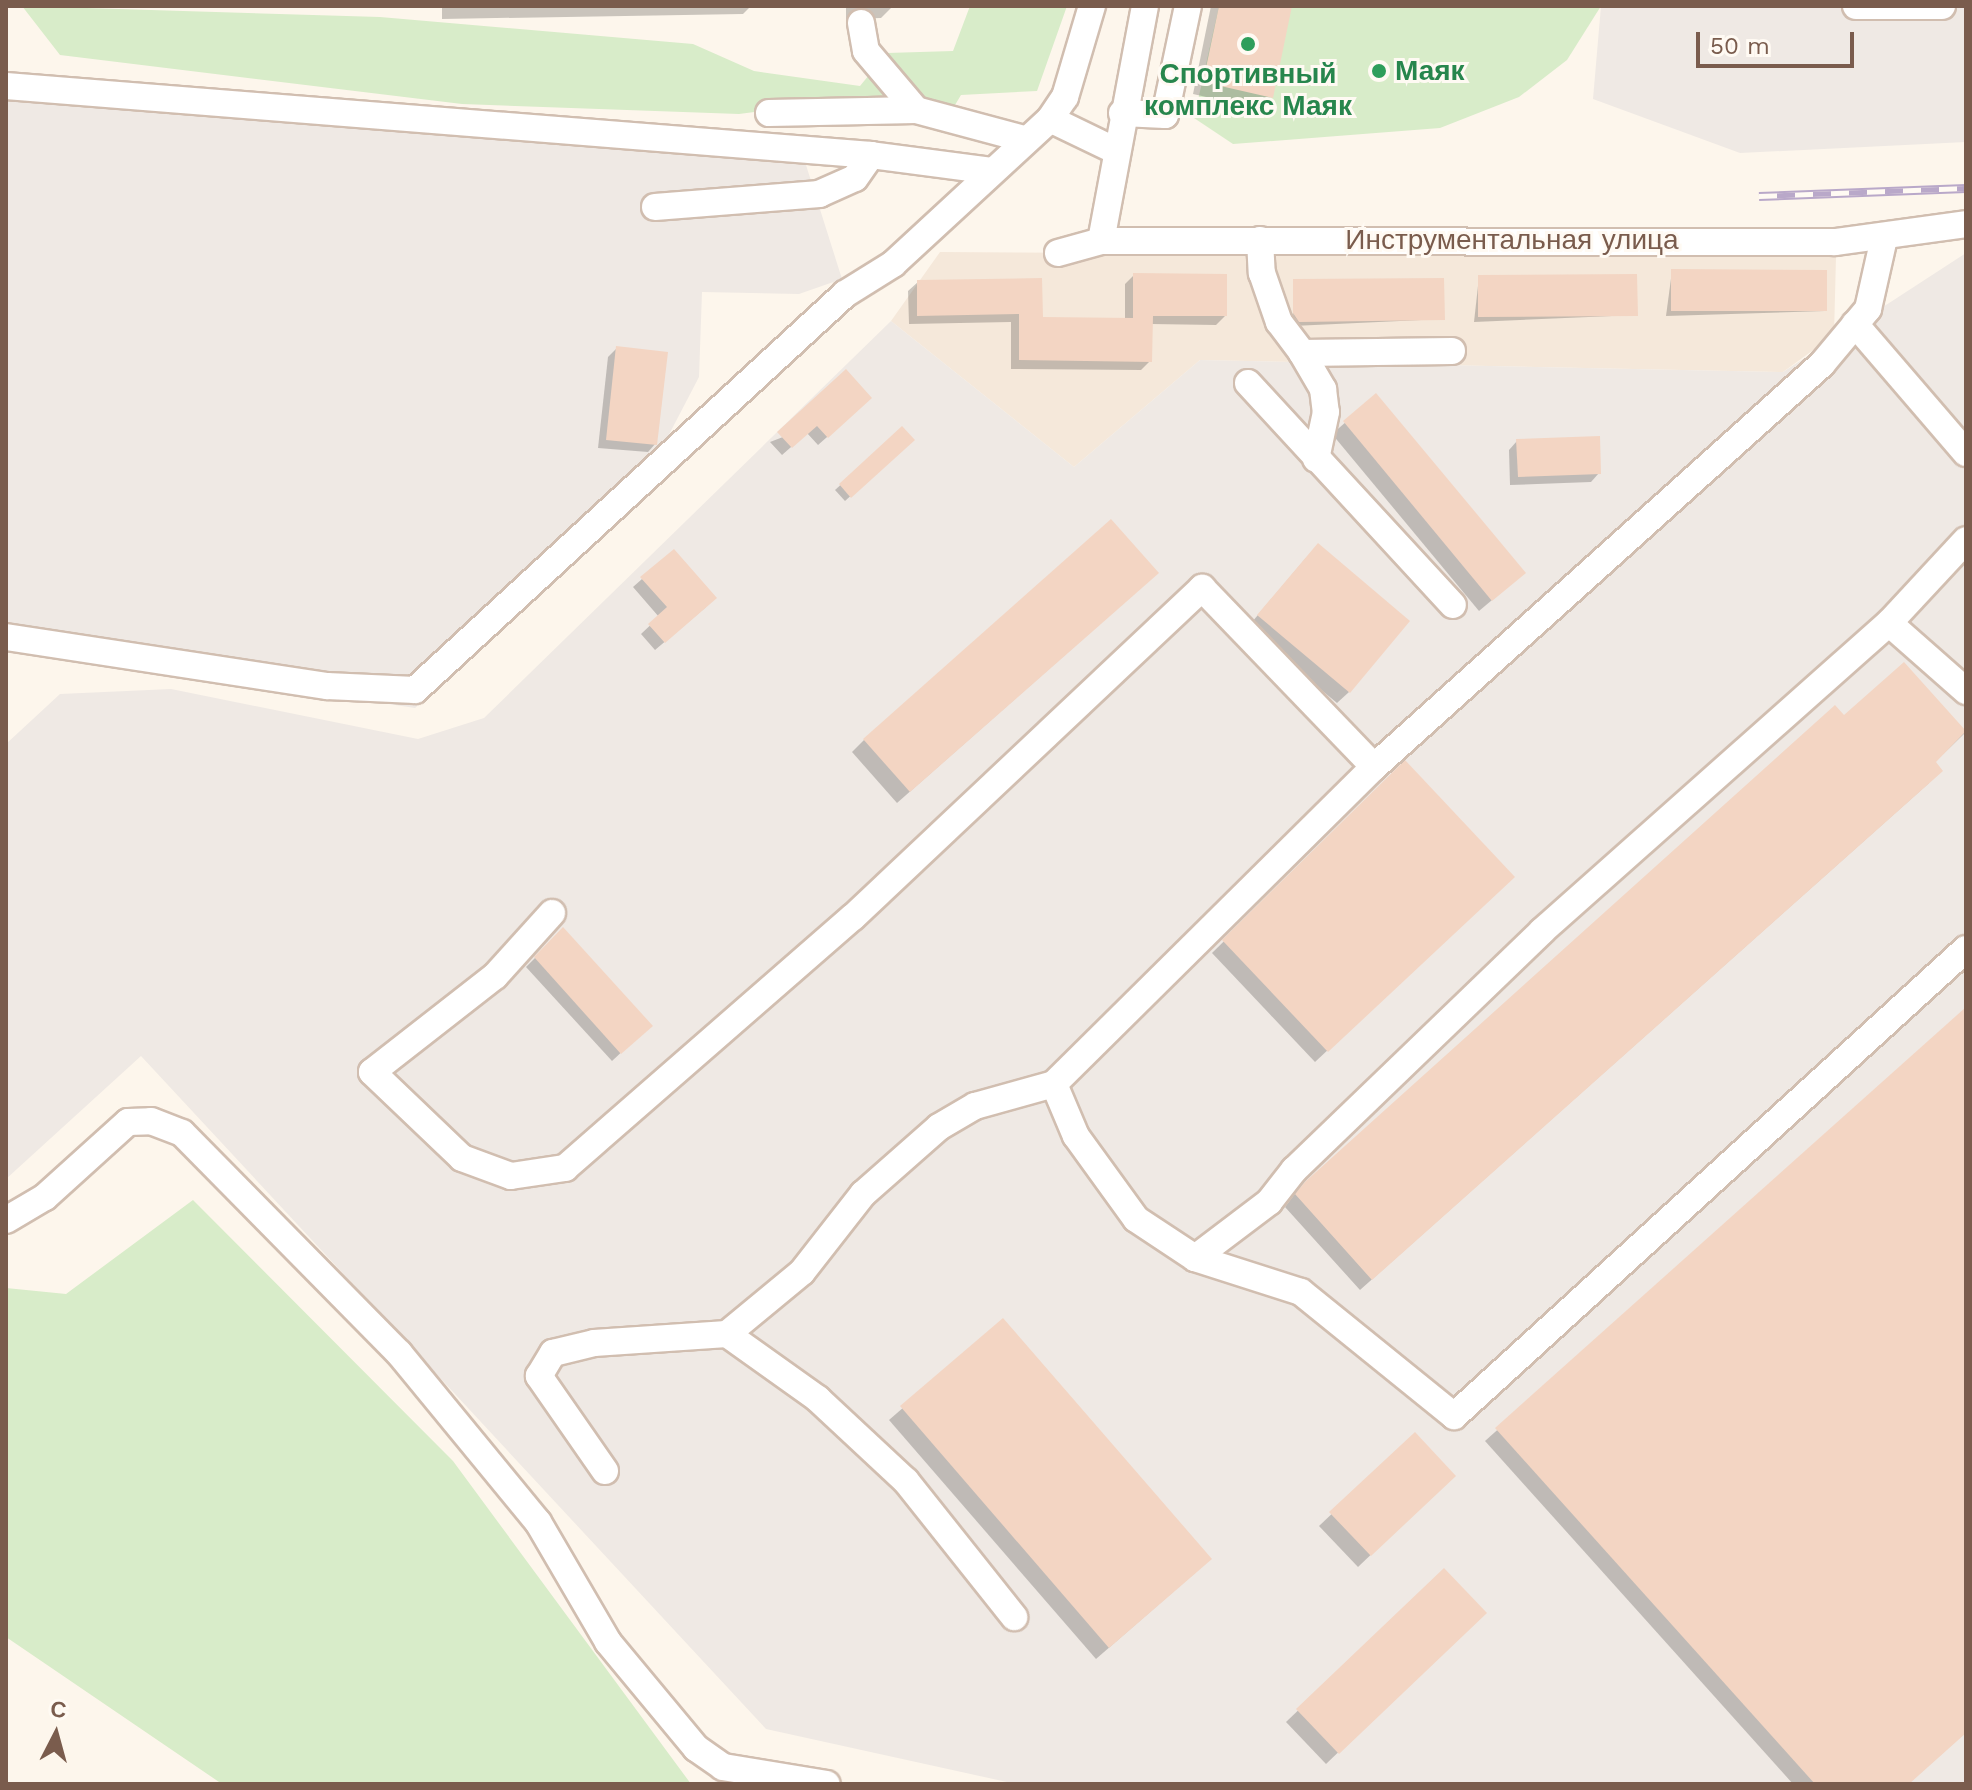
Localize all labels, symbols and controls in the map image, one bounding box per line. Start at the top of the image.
scale bar [1700,16,1858,66]
text: 50 m [1710,32,1770,60]
marker: Спортивный комплекс Маяк [1239,35,1257,53]
place label: Маяк [1395,54,1465,88]
place label: Спортивный комплекс Маяк [1144,57,1352,123]
marker: Маяк [1370,62,1388,80]
street label: Инструментальная улица [1345,223,1679,257]
north arrow [16,1694,96,1774]
text: С [49,1696,68,1723]

